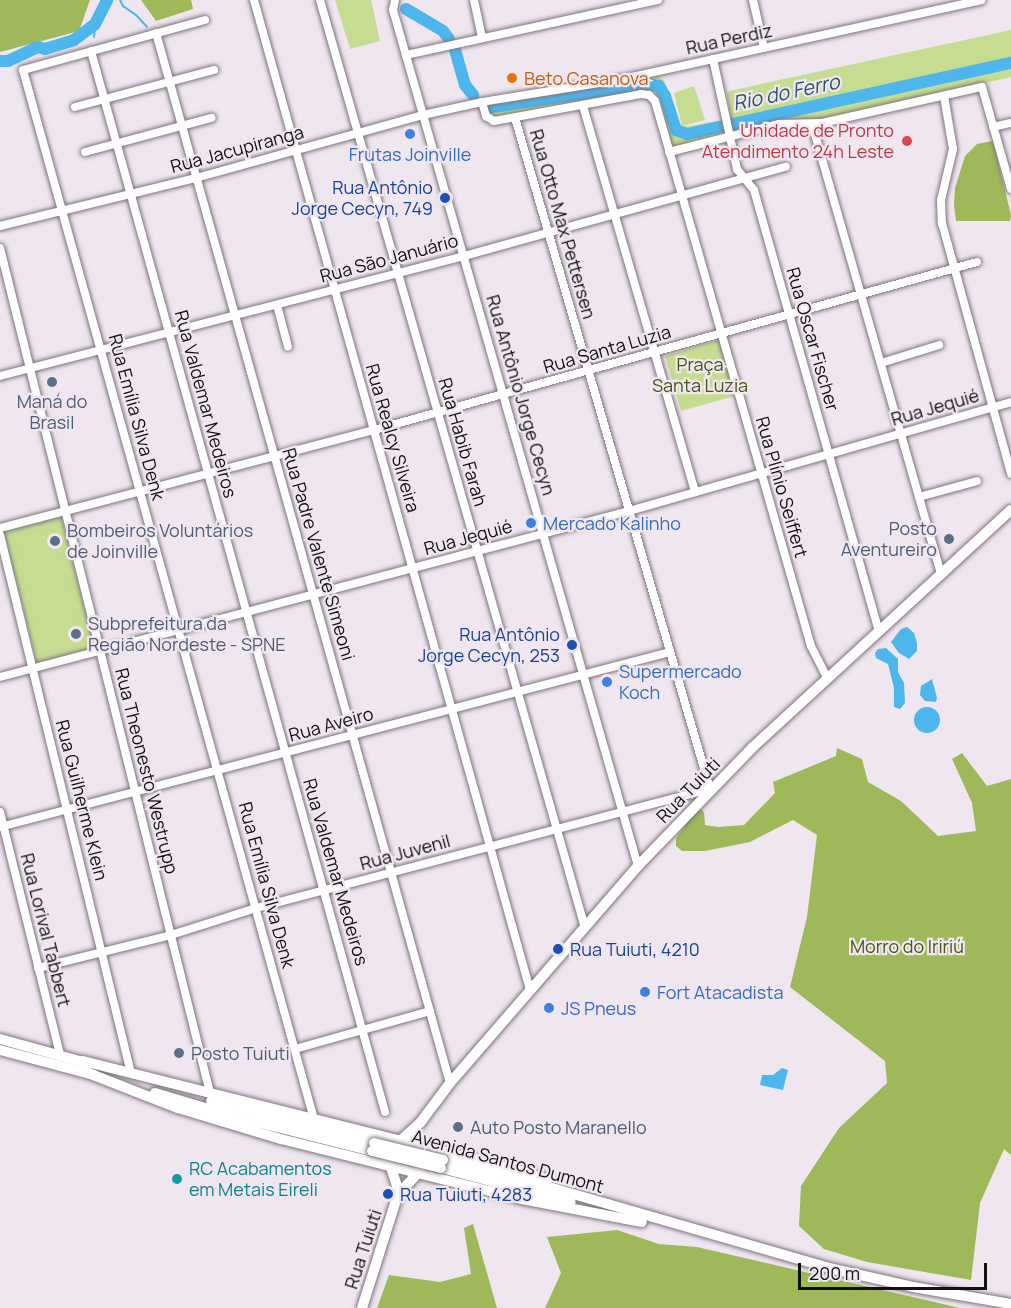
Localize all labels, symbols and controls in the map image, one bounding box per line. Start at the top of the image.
street label: Rua Perdiz [684,19,774,59]
place label: Beto Casanova [524,67,648,89]
water label: Rio do Ferro [731,69,841,115]
marker: Beto Casanova [505,71,519,85]
place label: Unidade de Pronto Atendimento 24h Leste [702,120,894,162]
street label: Rua Jacupiranga [168,121,306,177]
marker: Frutas Joinville [403,127,417,141]
street label: Rua Otto Max Pettersen [526,127,600,321]
marker: Unidade de Pronto Atendimento 24h Leste [898,132,916,150]
place label: Frutas Joinville [349,143,471,165]
place label: Rua Antônio Jorge Cecyn, 749 [292,177,433,219]
marker: Rua Antônio Jorge Cecyn, 749 [438,191,452,205]
street label: Rua São Januário [318,229,460,287]
street label: Rua Oscar Fischer [782,265,844,413]
street label: Rua Antônio Jorge Cecyn [482,292,560,498]
street label: Rua Valdemar Medeiros [171,308,241,500]
street label: Rua Santa Luzia [541,320,673,378]
street label: Rua Emília Silva Denk [104,332,170,502]
park label: Praça Santa Luzia [652,354,748,397]
street label: Rua Realcy Silveira [361,361,425,515]
marker: Maná do Brasil [45,375,59,389]
street label: Rua Habib Farah [434,375,492,509]
street label: Rua Jequié [888,384,982,430]
place label: Maná do Brasil [17,391,87,434]
street label: Rua Plínio Seiffert [752,414,812,560]
street label: Rua Padre Valente Simeoni [278,445,360,663]
place label: Mercado Kalinho [543,512,681,534]
street label: Rua Jequié [421,515,515,559]
marker: Mercado Kalinho [524,516,538,530]
place label: Posto Aventureiro [841,518,937,560]
place label: Bombeiros Voluntários de Joinville [67,520,253,562]
marker: Posto Aventureiro [942,532,956,546]
marker: Bombeiros Voluntários de Joinville [48,534,62,548]
place label: Subprefeitura da Região Nordeste - SPNE [88,613,286,656]
place label: Rua Antônio Jorge Cecyn, 253 [418,624,560,666]
marker: Subprefeitura da Região Nordeste - SPNE [69,627,83,641]
marker: Rua Antônio Jorge Cecyn, 253 [565,638,579,652]
place label: Supermercado Koch [619,661,742,704]
street label: Rua Theonesto Westrupp [111,666,183,876]
marker: Supermercado Koch [600,675,614,689]
street label: Rua Aveiro [286,702,376,746]
street label: Rua Guilherme Klein [52,717,112,883]
street label: Rua Tuiuti [652,753,724,827]
street label: Rua Valdemar Medeiros [299,776,373,968]
street label: Rua Emília Silva Denk [234,800,300,970]
street label: Rua Juvenil [357,830,453,874]
street label: Rua Lorival Tabbert [16,851,76,1009]
park label: Morro do Iririú [850,935,964,957]
place label: Rua Tuiuti, 4210 [570,938,700,960]
marker: Rua Tuiuti, 4210 [551,942,565,956]
place label: Fort Atacadista [657,981,783,1003]
marker: Fort Atacadista [638,985,652,999]
place label: JS Pneus [561,997,636,1019]
marker: JS Pneus [542,1001,556,1015]
place label: Posto Tuiuti [191,1042,290,1064]
marker: Posto Tuiuti [172,1046,186,1060]
place label: Auto Posto Maranello [470,1116,647,1138]
marker: Auto Posto Maranello [451,1120,465,1134]
street label: Avenida Santos Dumont [410,1125,606,1197]
place label: RC Acabamentos em Metais Eireli [189,1158,332,1200]
marker: RC Acabamentos em Metais Eireli [170,1172,184,1186]
place label: Rua Tuiuti, 4283 [400,1183,532,1205]
marker: Rua Tuiuti, 4283 [381,1187,395,1201]
street label: Rua Tuiuti [340,1206,386,1292]
scale bar [801,1251,990,1289]
text: 200 m [809,1261,860,1285]

